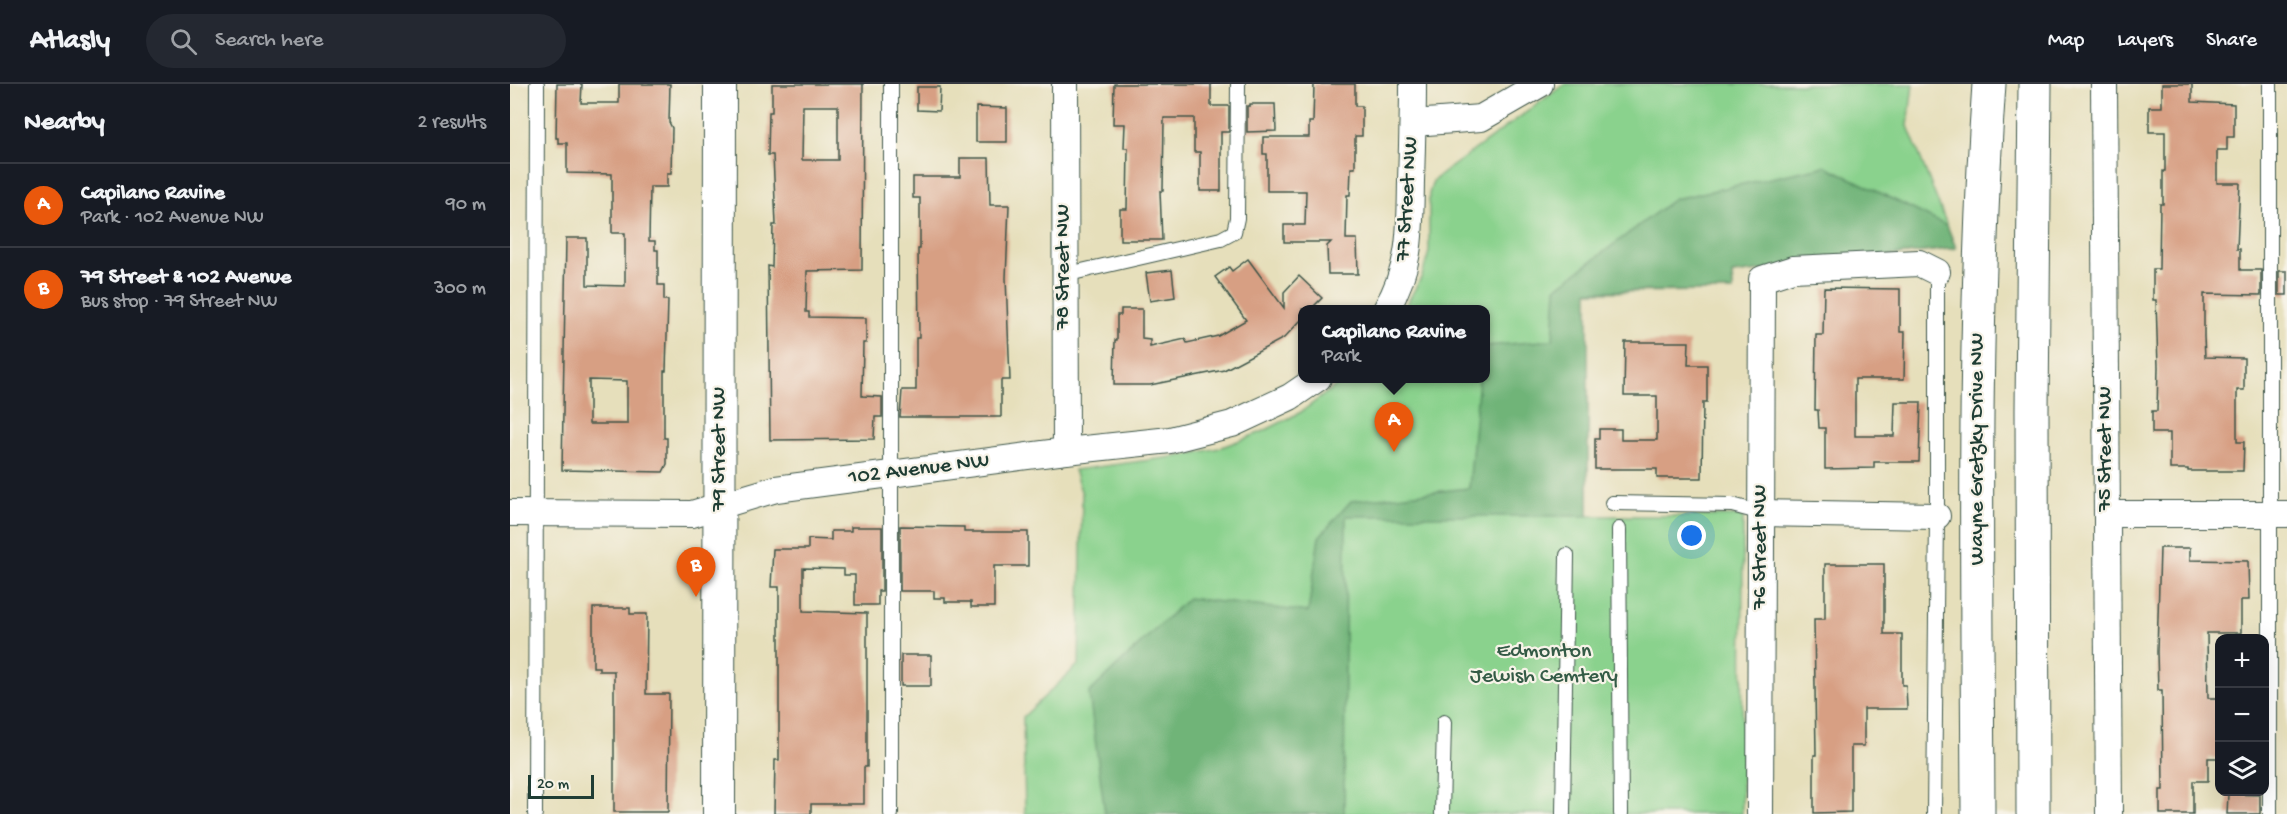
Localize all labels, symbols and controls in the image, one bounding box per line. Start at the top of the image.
search box [146,14,566,68]
text: Atlasly [30,25,110,58]
icon: search [167,25,200,58]
text: Search here [215,28,323,54]
text: Map [2048,29,2084,54]
text: Layers [2117,29,2173,54]
text: Share [2206,29,2257,54]
text: Nearby [24,108,105,139]
text: 2 results [417,112,486,135]
street label: 77 Street NW [1391,136,1425,263]
text: Capilano Ravine [81,181,225,207]
text: A [38,194,49,217]
text: 90 m [446,194,486,217]
street label: 78 Street NW [1051,204,1077,331]
text: Park · 102 Avenue NW [81,207,264,230]
text: 79 Street & 102 Avenue [81,265,291,291]
text: B [38,278,49,301]
text: 300 m [434,278,486,301]
text: Bus stop · 79 Street NW [81,291,278,314]
popup [1298,305,1490,383]
text: Capilano Ravine [1322,320,1466,346]
street label: Wayne Gretzky Drive NW [1965,333,1991,565]
text: Park [1322,346,1360,369]
street label: 75 Street NW [2093,386,2119,513]
street label: 79 Street NW [707,387,733,512]
pin: A [1374,402,1414,452]
street label: 102 Avenue NW [846,448,991,492]
street label: 76 Street NW [1748,485,1774,610]
your location [1677,521,1706,550]
pin: B [676,548,716,597]
map controls [2215,634,2269,796]
button: + [2215,634,2269,688]
park label: Edmonton Jewish Cemtery [1470,639,1618,690]
button: − [2215,688,2269,742]
button: layers [2215,742,2269,796]
scale bar [528,772,594,800]
text: 20 m [537,776,569,795]

